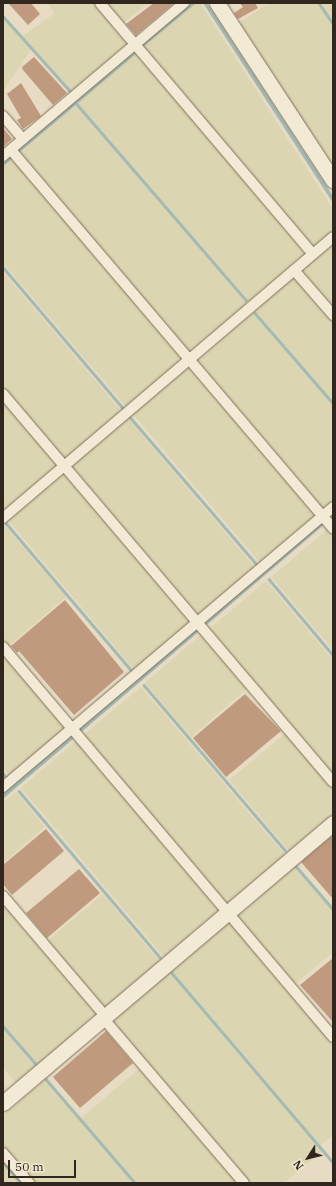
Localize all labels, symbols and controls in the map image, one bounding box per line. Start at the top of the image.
north arrow [288,1138,328,1178]
scale bar [10,1152,78,1178]
text: N [290,1157,307,1173]
text: 50 m [15,1159,44,1174]

